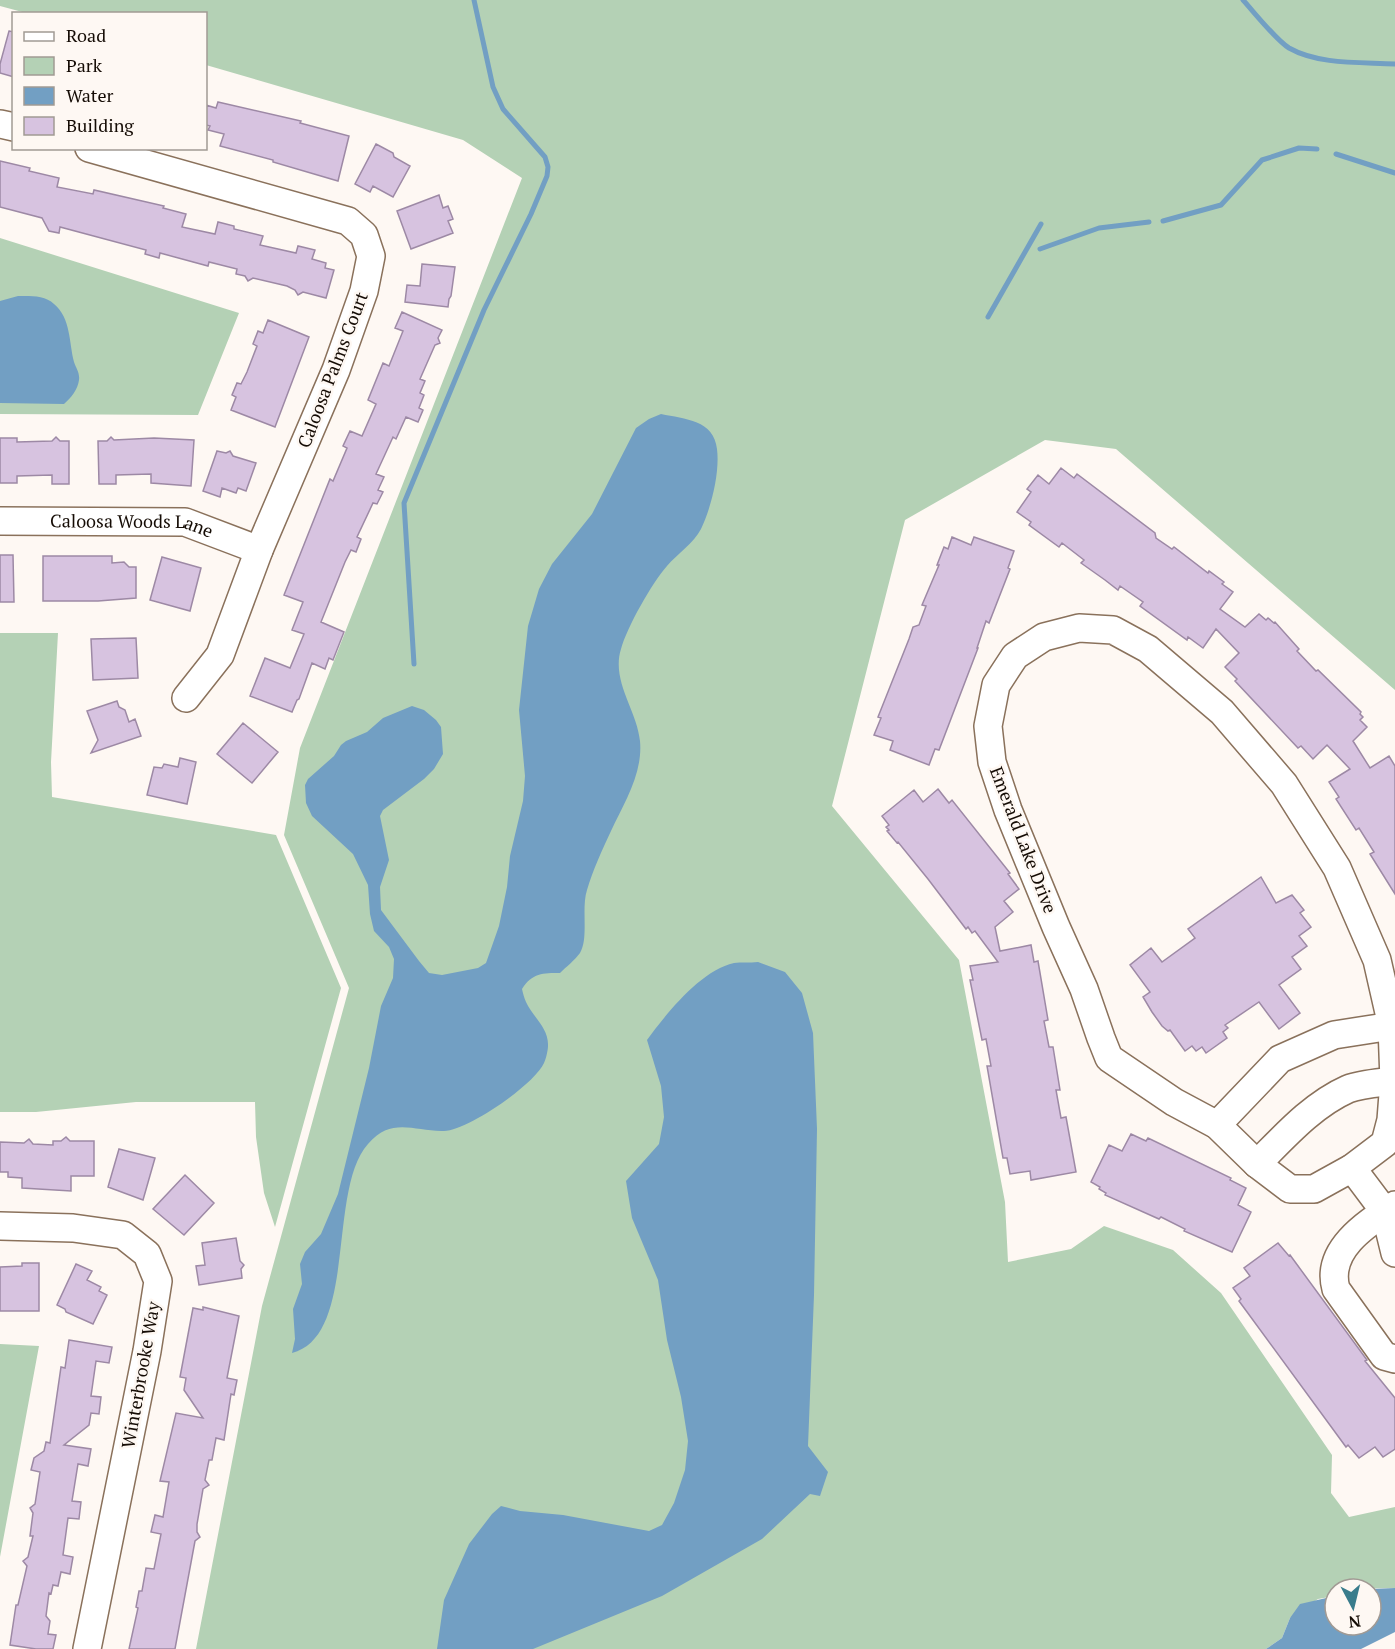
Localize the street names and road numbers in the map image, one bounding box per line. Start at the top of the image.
street label: Caloosa Palms Court [291,288,373,451]
street label: Caloosa Woods Lane [50,508,217,543]
street label: Emerald Lake Drive [985,763,1063,916]
street label: Winterbrooke Way [115,1299,165,1450]

